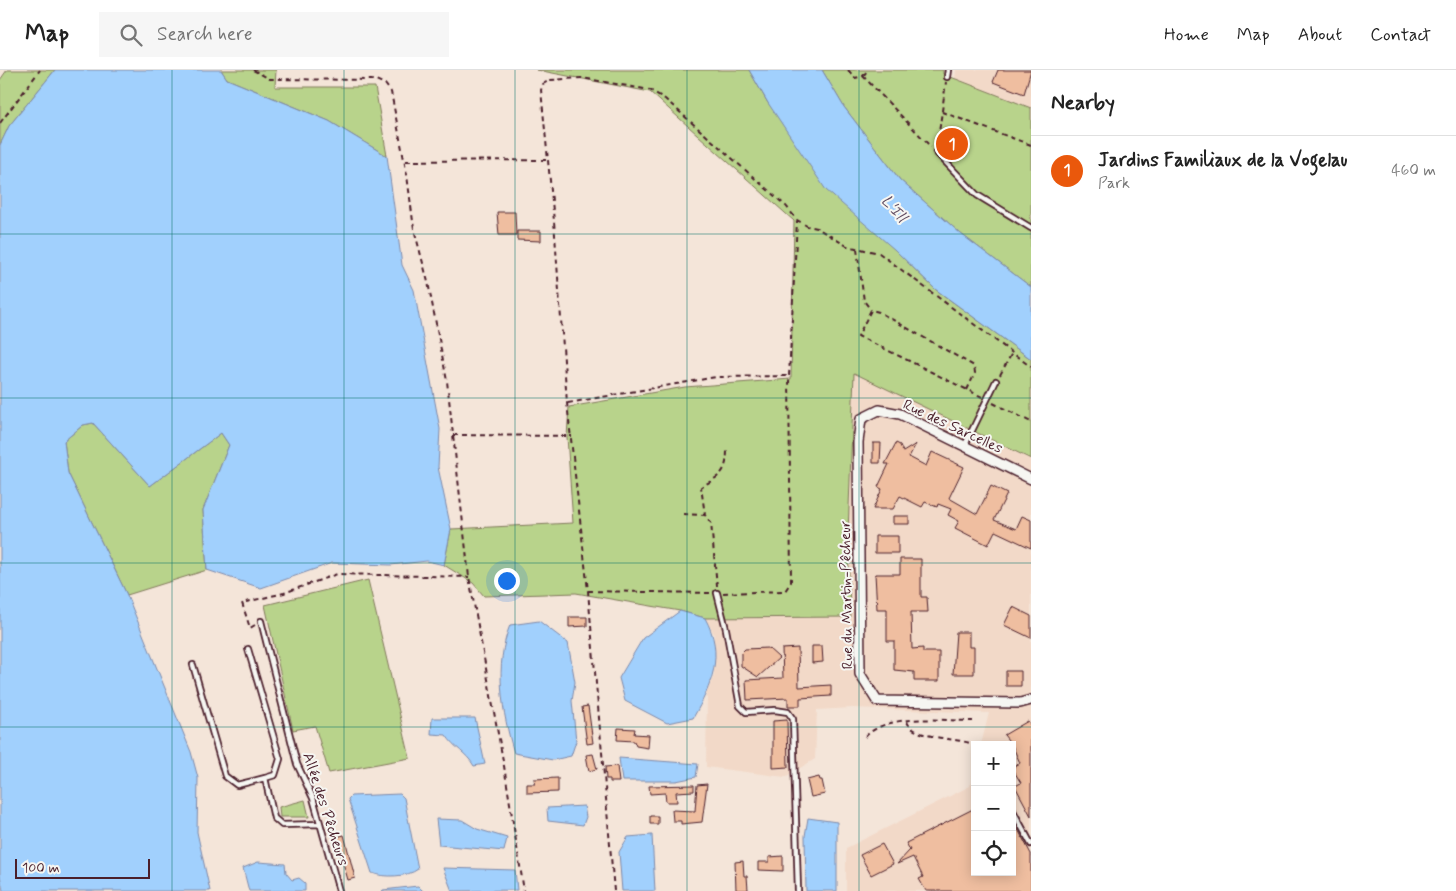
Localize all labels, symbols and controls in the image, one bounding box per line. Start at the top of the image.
search box [99,12,449,57]
text: Map [25,19,69,50]
icon: search [117,21,145,49]
text: Search here [157,22,253,47]
text: Home [1164,23,1209,47]
text: Map [1237,23,1270,47]
text: About [1298,23,1342,47]
text: Contact [1370,23,1431,47]
text: Nearby [1051,89,1115,117]
pin: 1 [936,125,968,163]
text: Jardins Familiaux de la Vogelau [1098,148,1347,173]
text: 1 [1063,160,1071,181]
text: 460 m [1391,160,1436,181]
text: Park [1098,173,1130,194]
water label: L'Ill [876,191,913,229]
street label: Rue des Sarcelles [900,395,1006,459]
street label: Rue du Martin-Pêcheur [836,520,858,670]
your location [494,568,520,594]
map controls [971,741,1016,876]
button: + [971,741,1016,786]
street label: Allée des Pêcheurs [297,750,353,869]
button: − [971,786,1016,831]
button: locate [971,831,1016,876]
scale bar [15,856,150,879]
text: 100 m [22,859,60,877]

